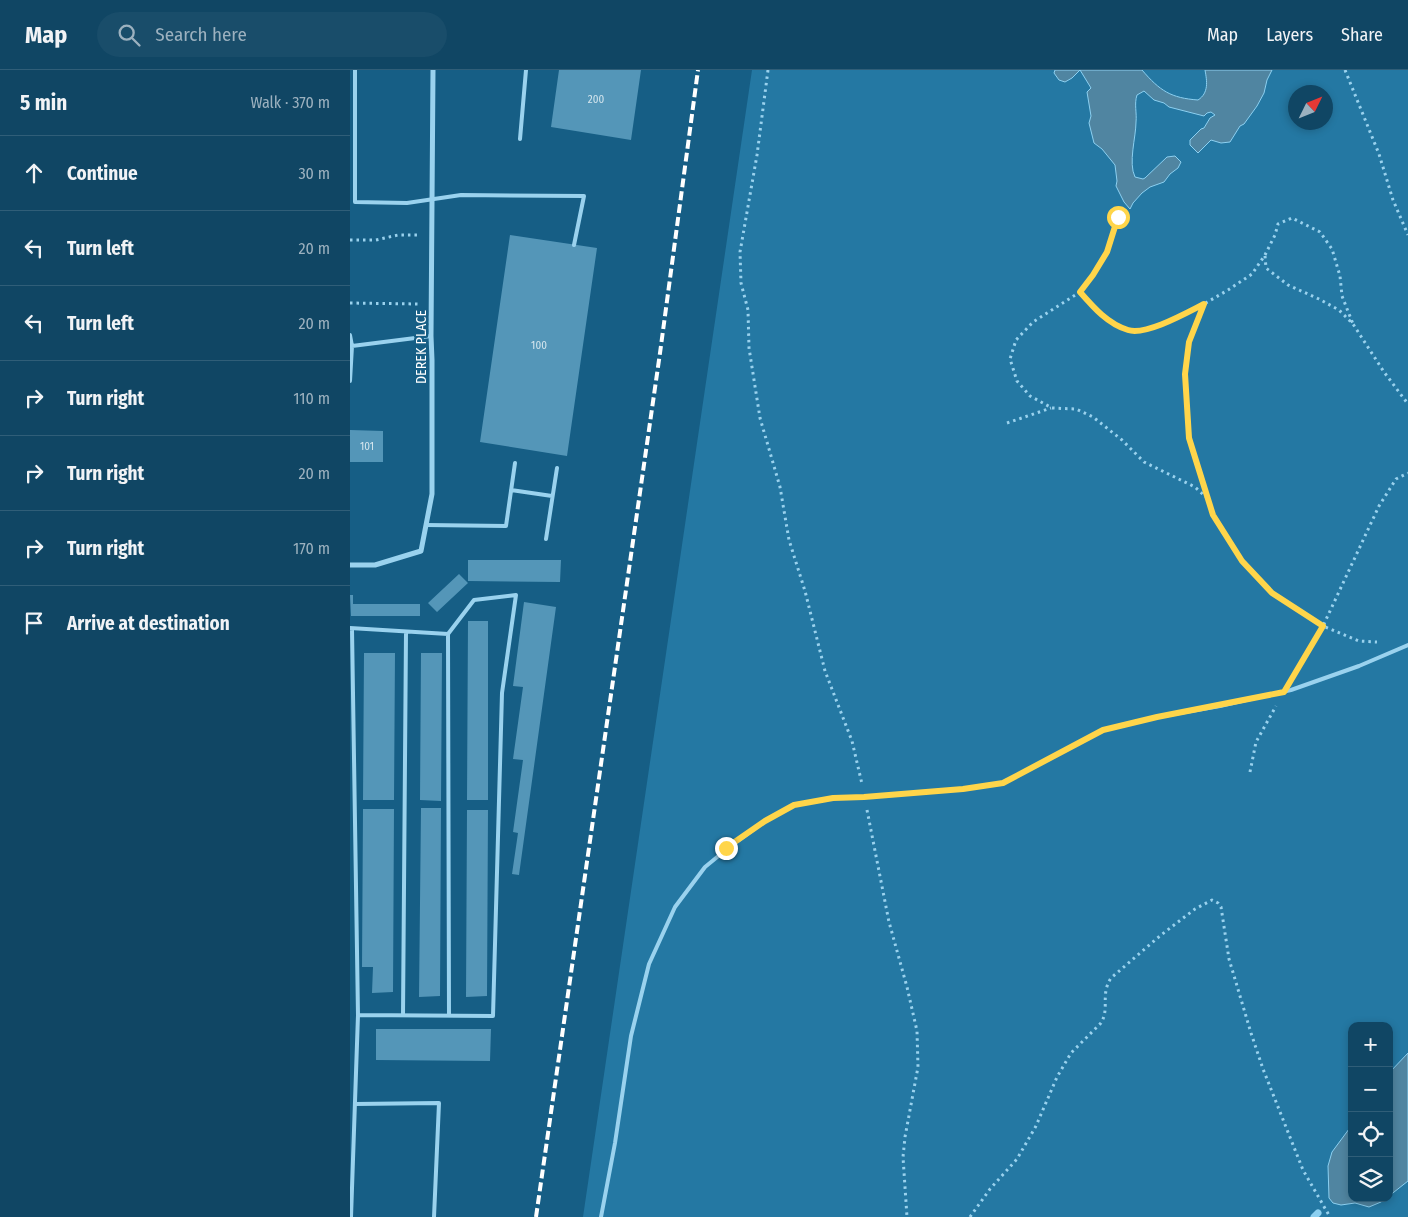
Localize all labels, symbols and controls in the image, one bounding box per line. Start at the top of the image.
search box [97,12,447,57]
text: Map [25,21,67,49]
icon: search [115,21,143,49]
text: Search here [155,23,247,46]
text: Map [1207,24,1238,46]
text: Layers [1266,24,1313,46]
text: Share [1341,24,1383,46]
north arrow [1288,85,1333,130]
text: 5 min [20,90,67,116]
text: Walk · 370 m [250,93,330,112]
house number: 200 [588,93,604,106]
icon: ahead [20,159,48,187]
text: Continue [67,162,138,185]
text: 30 m [298,164,330,183]
route start [1107,206,1130,229]
icon: left [20,234,48,262]
text: Turn left [67,237,134,260]
text: 20 m [299,239,330,258]
icon: left [20,309,48,337]
street label: DEREK PLACE [413,310,430,384]
text: Turn left [67,312,134,335]
text: 20 m [299,314,330,333]
house number: 100 [531,339,547,352]
icon: right [20,384,48,412]
text: Turn right [67,387,144,410]
text: 110 m [293,389,330,408]
house number: 101 [360,440,374,453]
icon: right [20,459,48,487]
text: Turn right [67,462,144,485]
text: 20 m [299,464,330,483]
icon: right [20,534,48,562]
text: Turn right [67,537,144,560]
text: 170 m [293,539,330,558]
icon: arrive [20,609,48,637]
text: Arrive at destination [67,612,230,635]
route end [715,837,738,860]
map controls [1348,1022,1393,1202]
button: + [1348,1022,1393,1067]
button: − [1348,1067,1393,1112]
button: locate [1348,1112,1393,1157]
button: layers [1348,1157,1393,1202]

